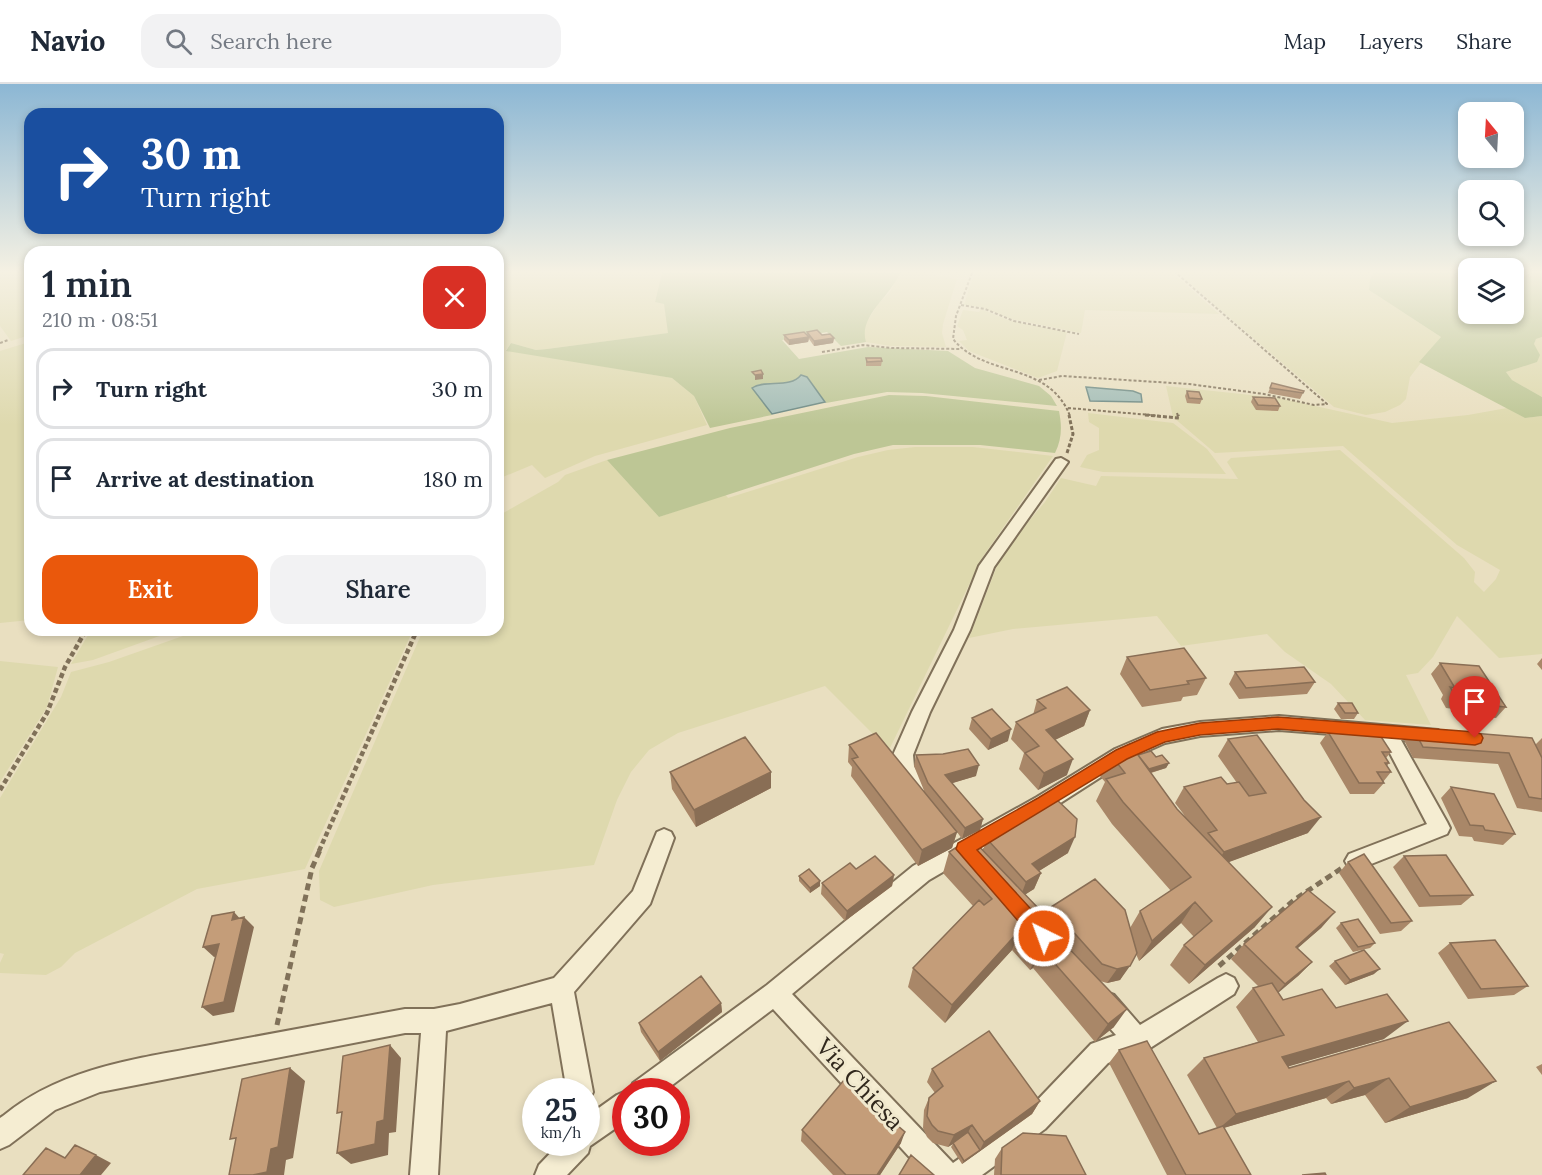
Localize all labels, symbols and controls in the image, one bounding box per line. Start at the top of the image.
search box [141,14,561,68]
text: Navio [30,23,105,59]
icon: search [162,25,195,58]
text: Search here [210,27,332,55]
text: Map [1283,28,1326,55]
text: Layers [1359,28,1423,55]
text: Share [1456,28,1512,55]
north arrow [1458,102,1524,168]
map controls [1458,102,1524,324]
text: 30 m [141,127,241,181]
icon: right [42,132,120,210]
text: Turn right [141,180,270,214]
button: search [1458,180,1524,246]
button: layers [1458,258,1524,324]
text: 1 min [42,261,132,307]
button: close [423,266,486,329]
text: 210 m · 08:51 [42,307,158,332]
icon: right [45,372,78,405]
text: Turn right [96,375,207,403]
text: 30 m [432,375,483,403]
icon: arrive [45,462,78,495]
text: Arrive at destination [96,465,314,493]
text: 180 m [424,465,483,493]
button: Exit [42,555,258,624]
button: Share [270,555,486,624]
pin [1449,676,1500,738]
icon: arrive [1458,685,1491,718]
position arrow [1012,904,1076,968]
street label: Via Chiesa [809,1031,911,1137]
speed limit sign: 30 [612,1078,690,1156]
text: 25 [545,1091,577,1129]
text: km/h [541,1123,581,1142]

